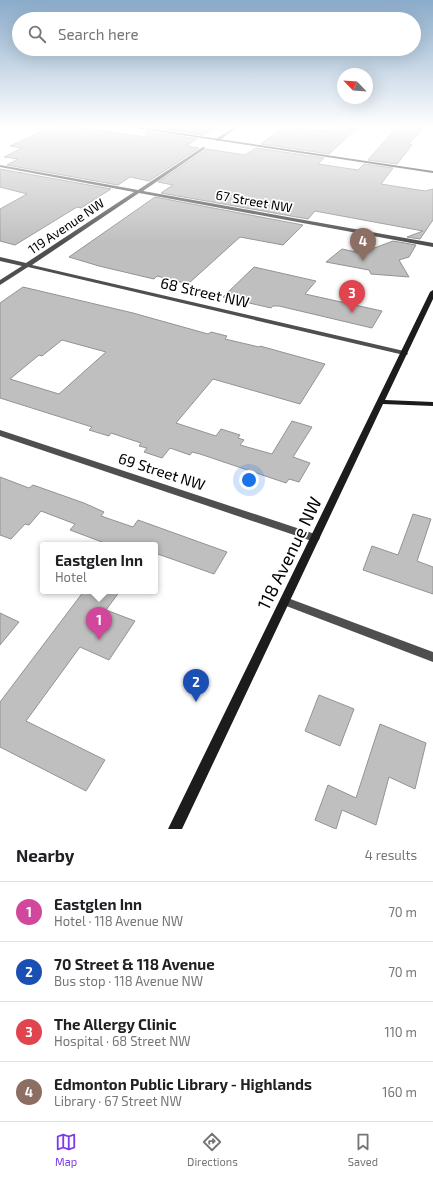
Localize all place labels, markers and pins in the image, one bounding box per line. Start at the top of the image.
pin: 4 [350,228,376,261]
pin: 3 [339,280,365,313]
pin: 1 [86,607,112,640]
pin: 2 [183,669,209,702]

